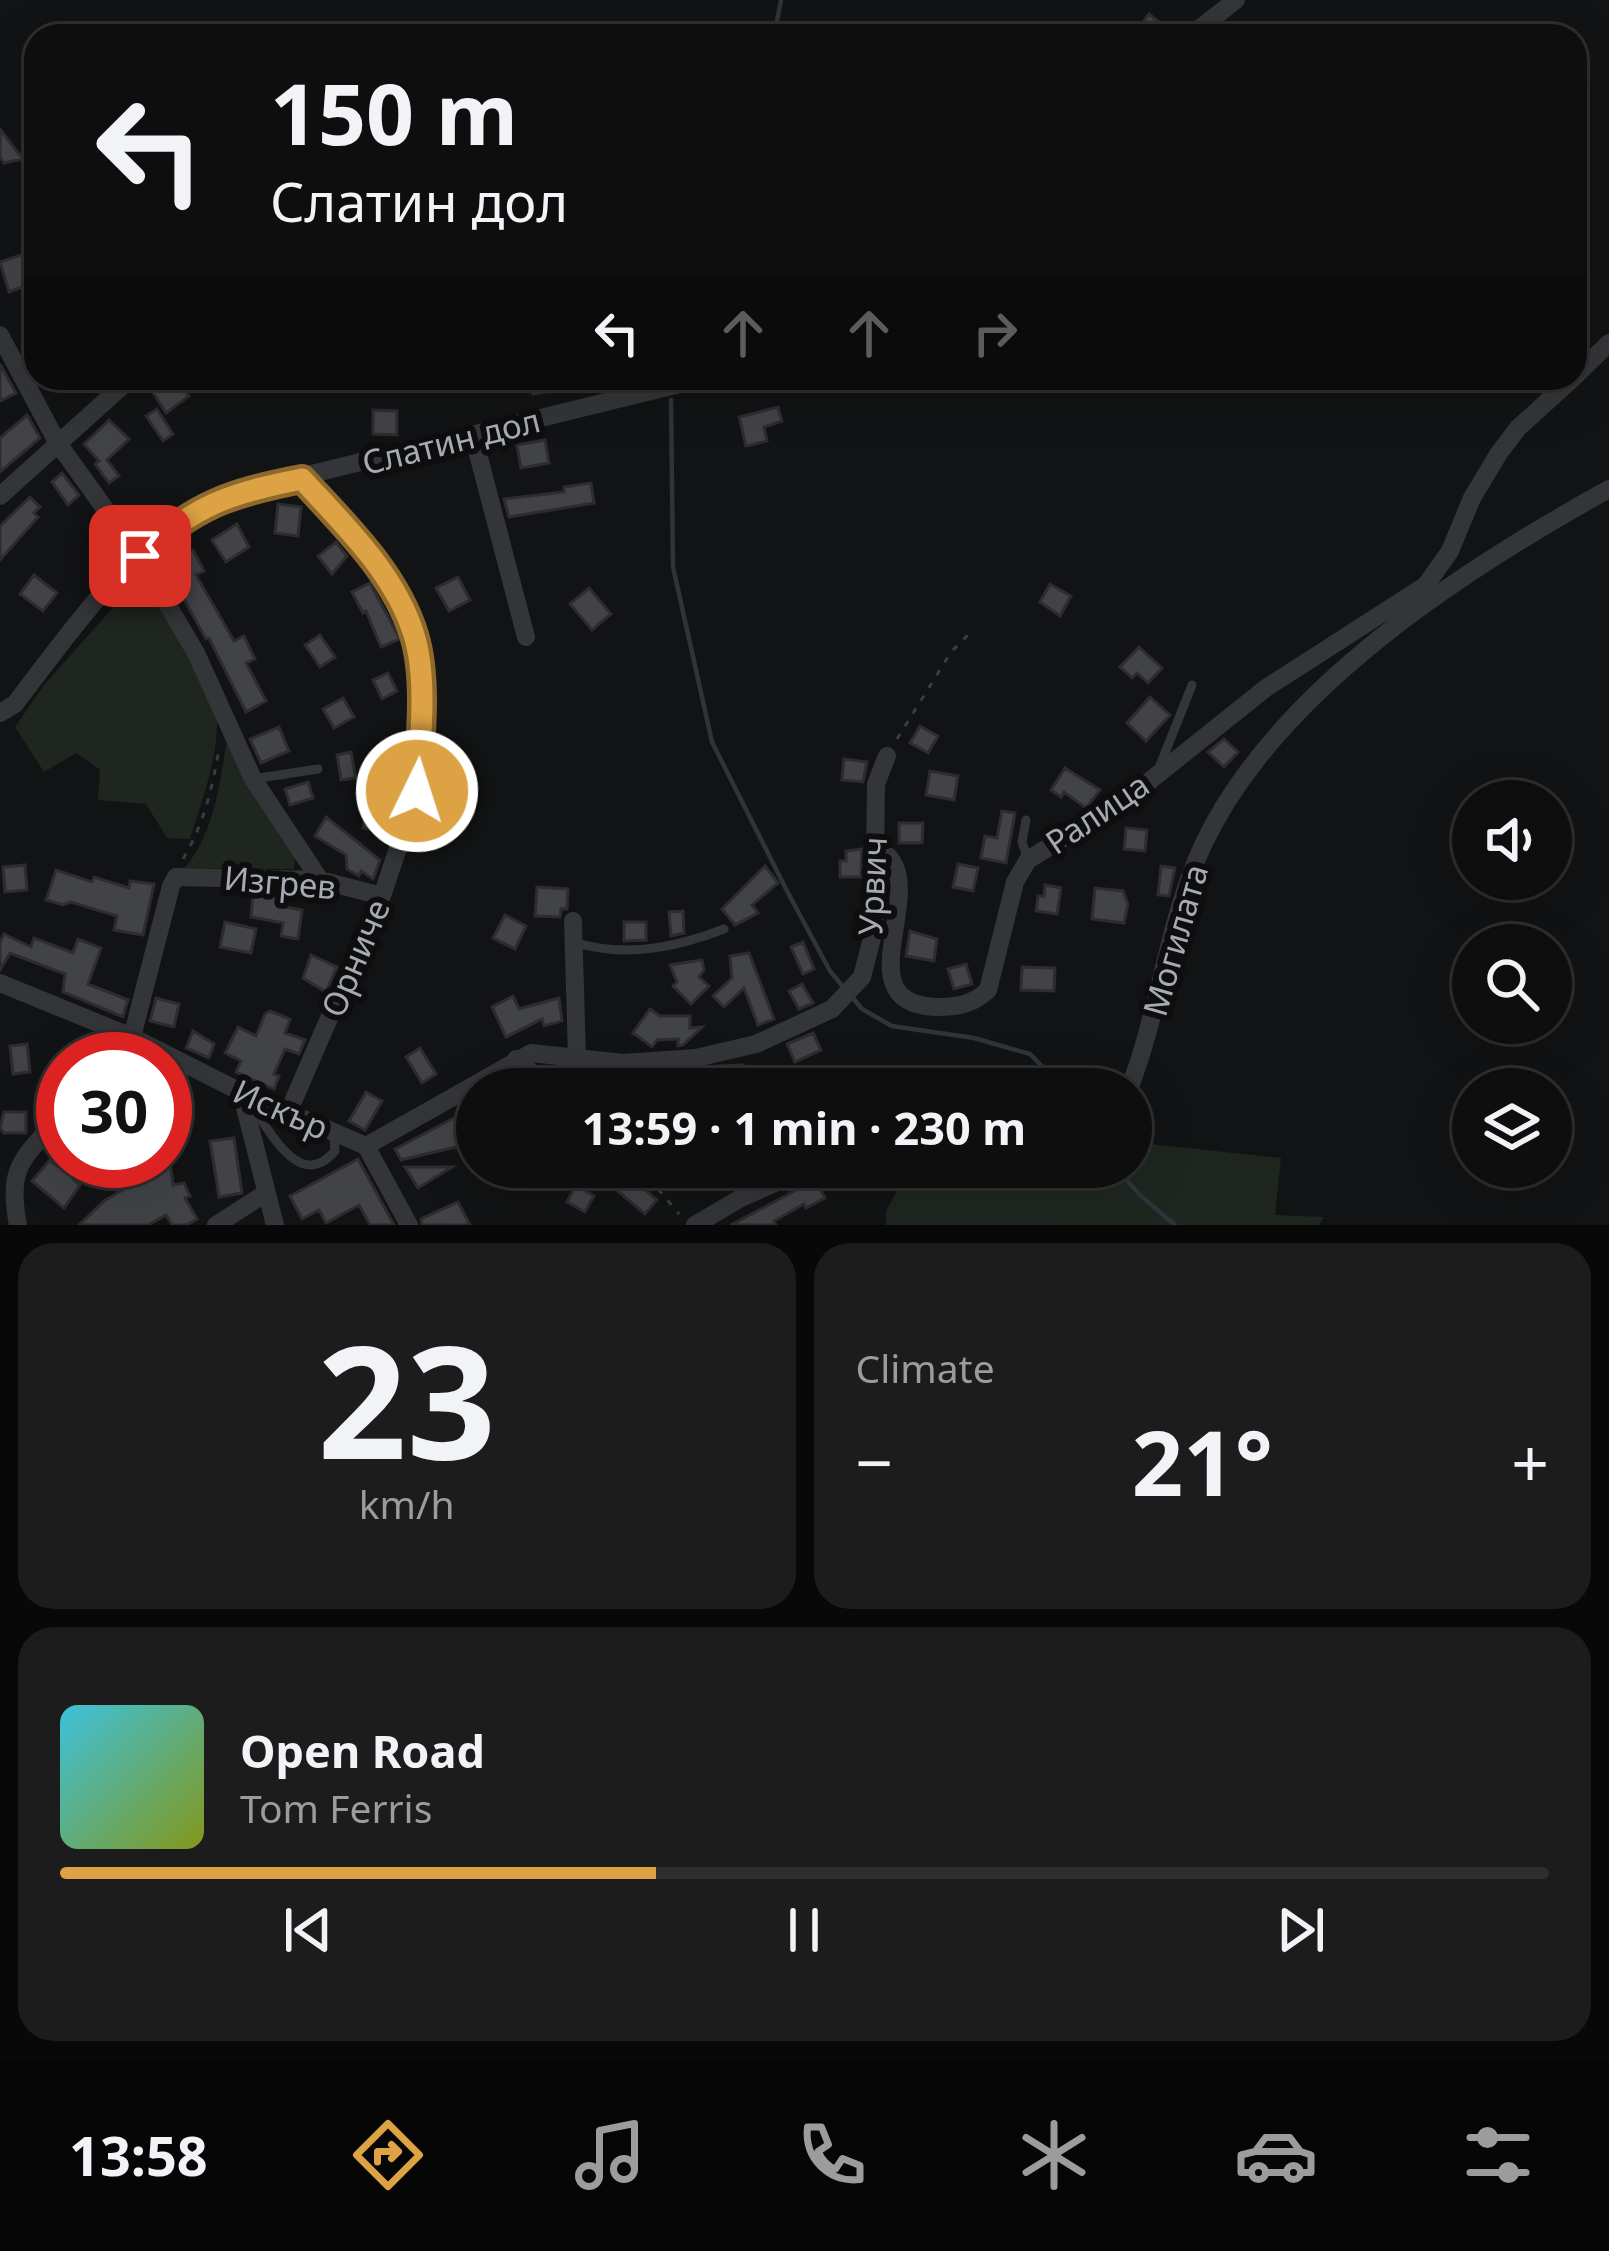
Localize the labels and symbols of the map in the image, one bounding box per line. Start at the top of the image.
street label: Слатин дол [357,397,545,485]
pin [89,505,191,607]
position arrow [354,728,480,854]
street label: Ралица [1036,762,1158,864]
street label: Урвич [847,836,897,936]
street label: Изгрев [222,855,338,909]
street label: Могилата [1132,859,1218,1021]
street label: Орниче [310,892,400,1024]
speed limit sign: 30 [36,1032,192,1188]
street label: Искър [226,1068,336,1150]

